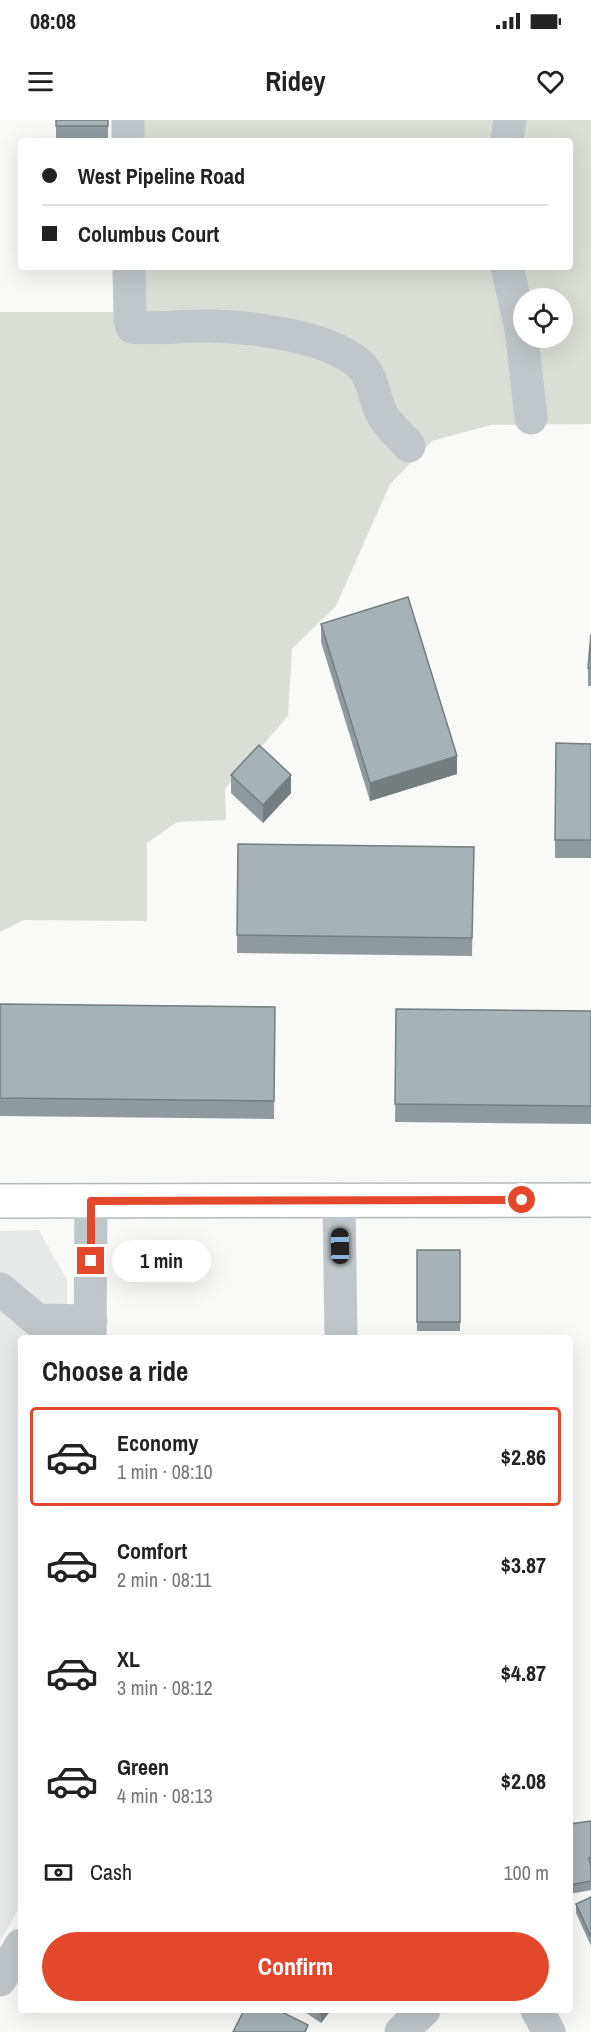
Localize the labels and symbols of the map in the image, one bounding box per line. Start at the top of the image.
route start [508,1186,535,1213]
car [331,1228,349,1264]
callout: 1 min [112,1240,211,1282]
route end [77,1247,104,1274]

